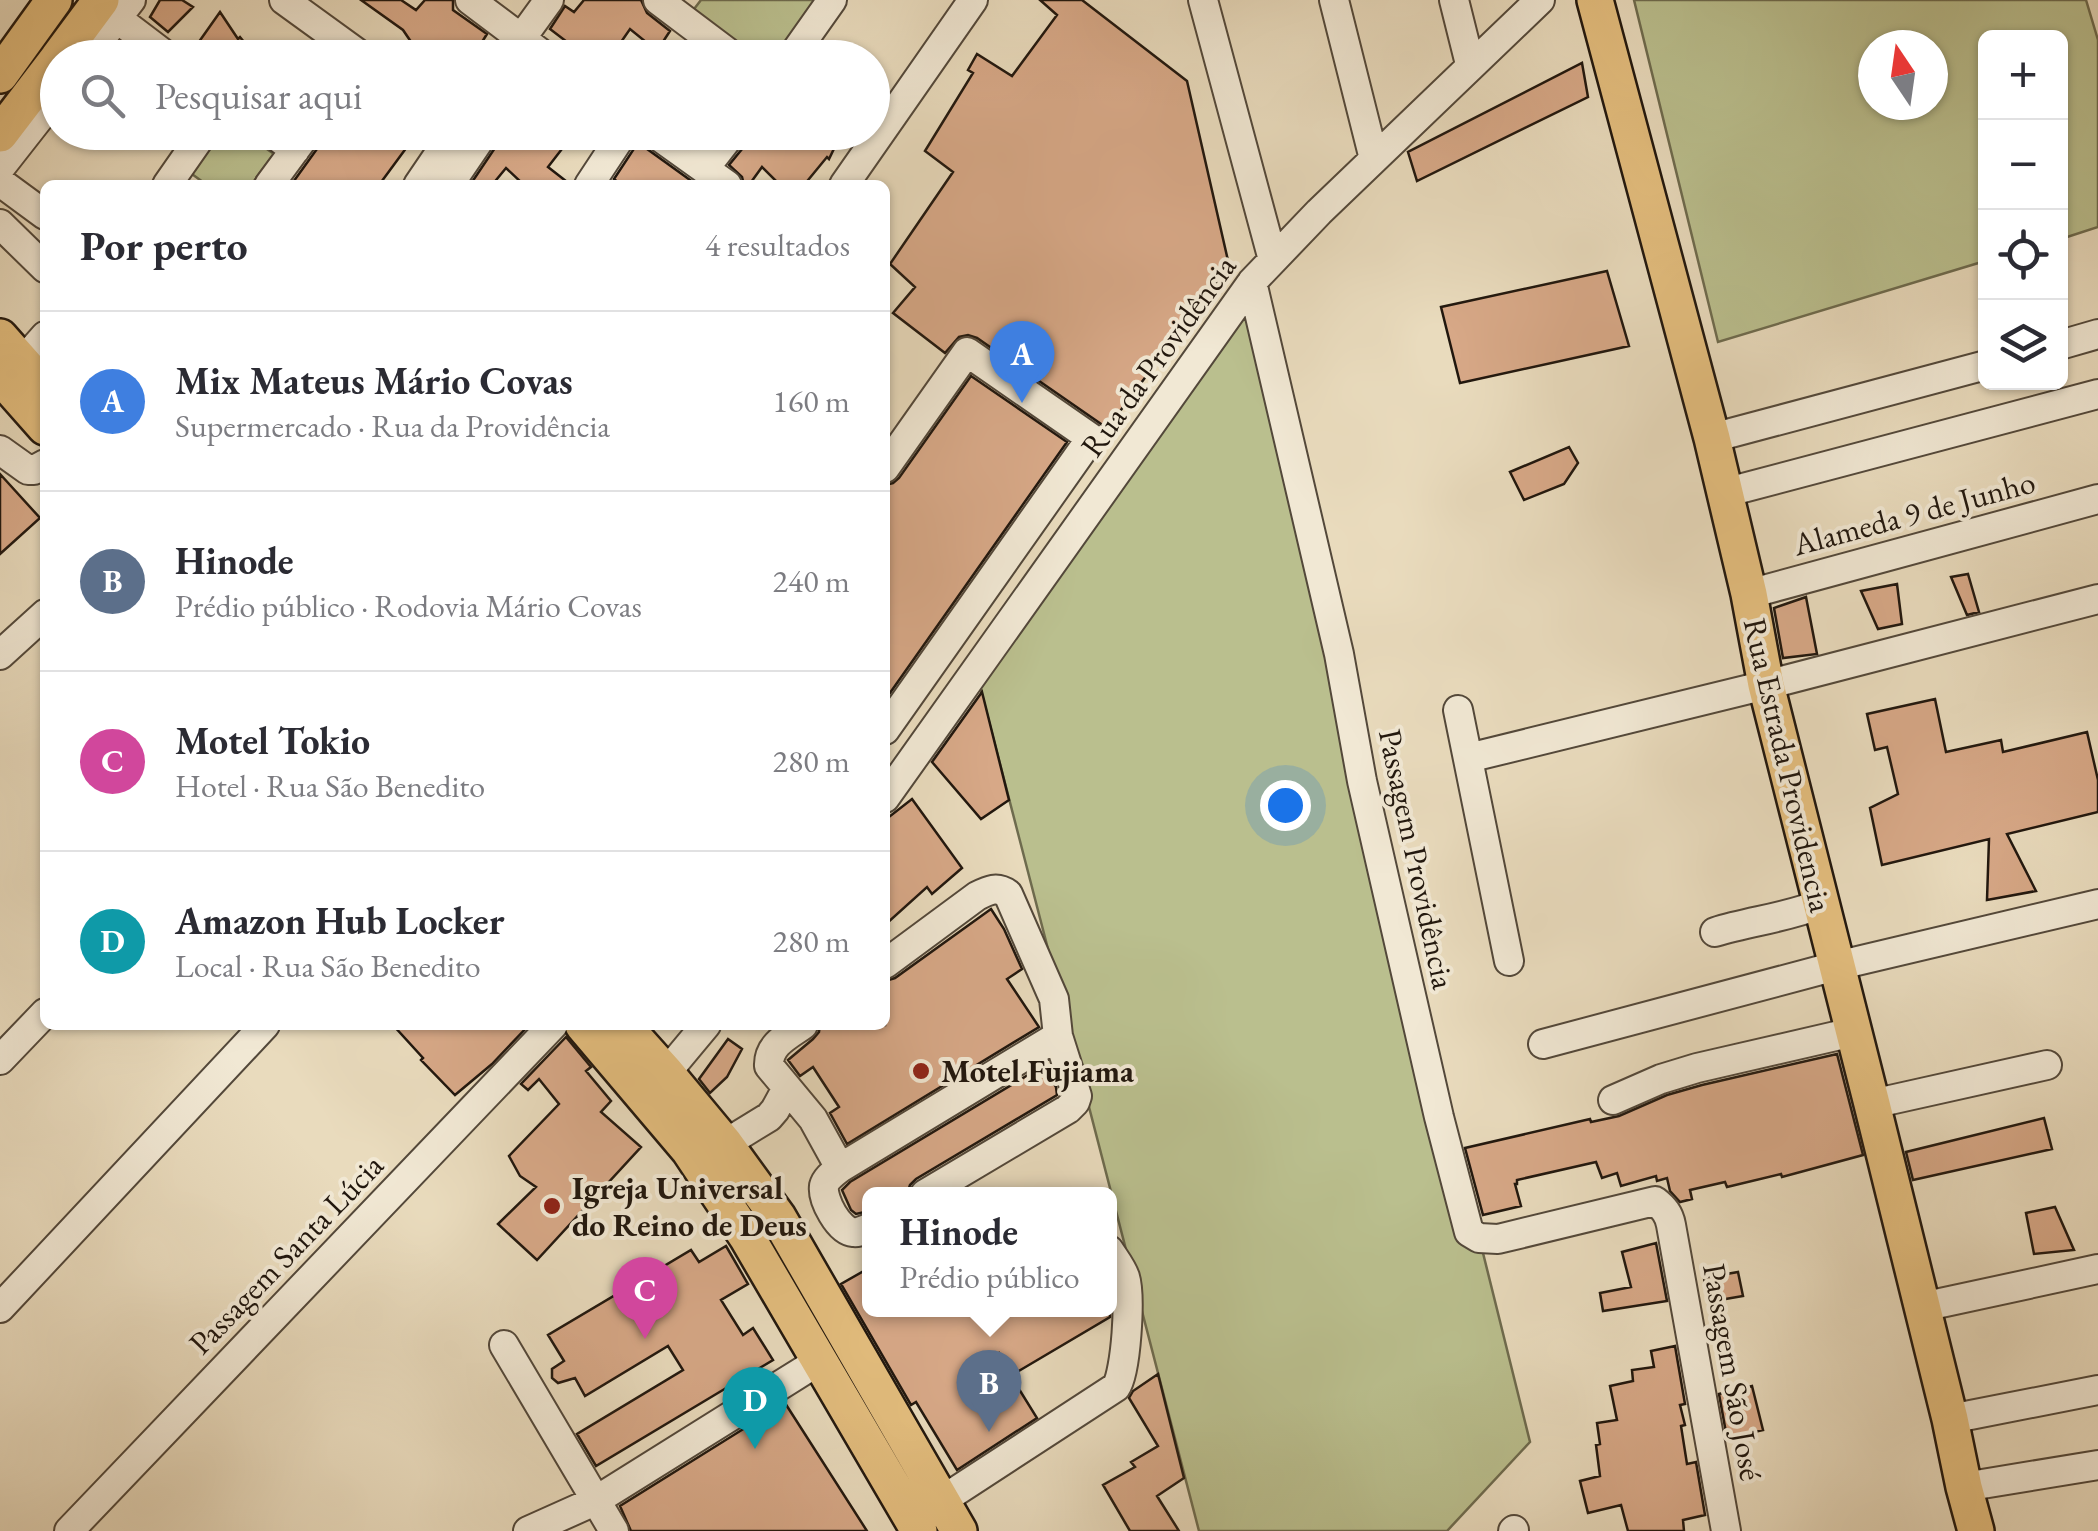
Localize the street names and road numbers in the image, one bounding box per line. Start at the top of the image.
street label: Rua da Providência [1071,247,1245,465]
street label: Alameda 9 de Junho [1787,461,2040,566]
street label: Rua Estrada Providencia [1734,614,1842,917]
street label: Passagem Providência [1369,725,1465,993]
street label: Passagem Santa Lúcia [180,1145,393,1363]
street label: Passagem São José [1693,1260,1773,1484]

